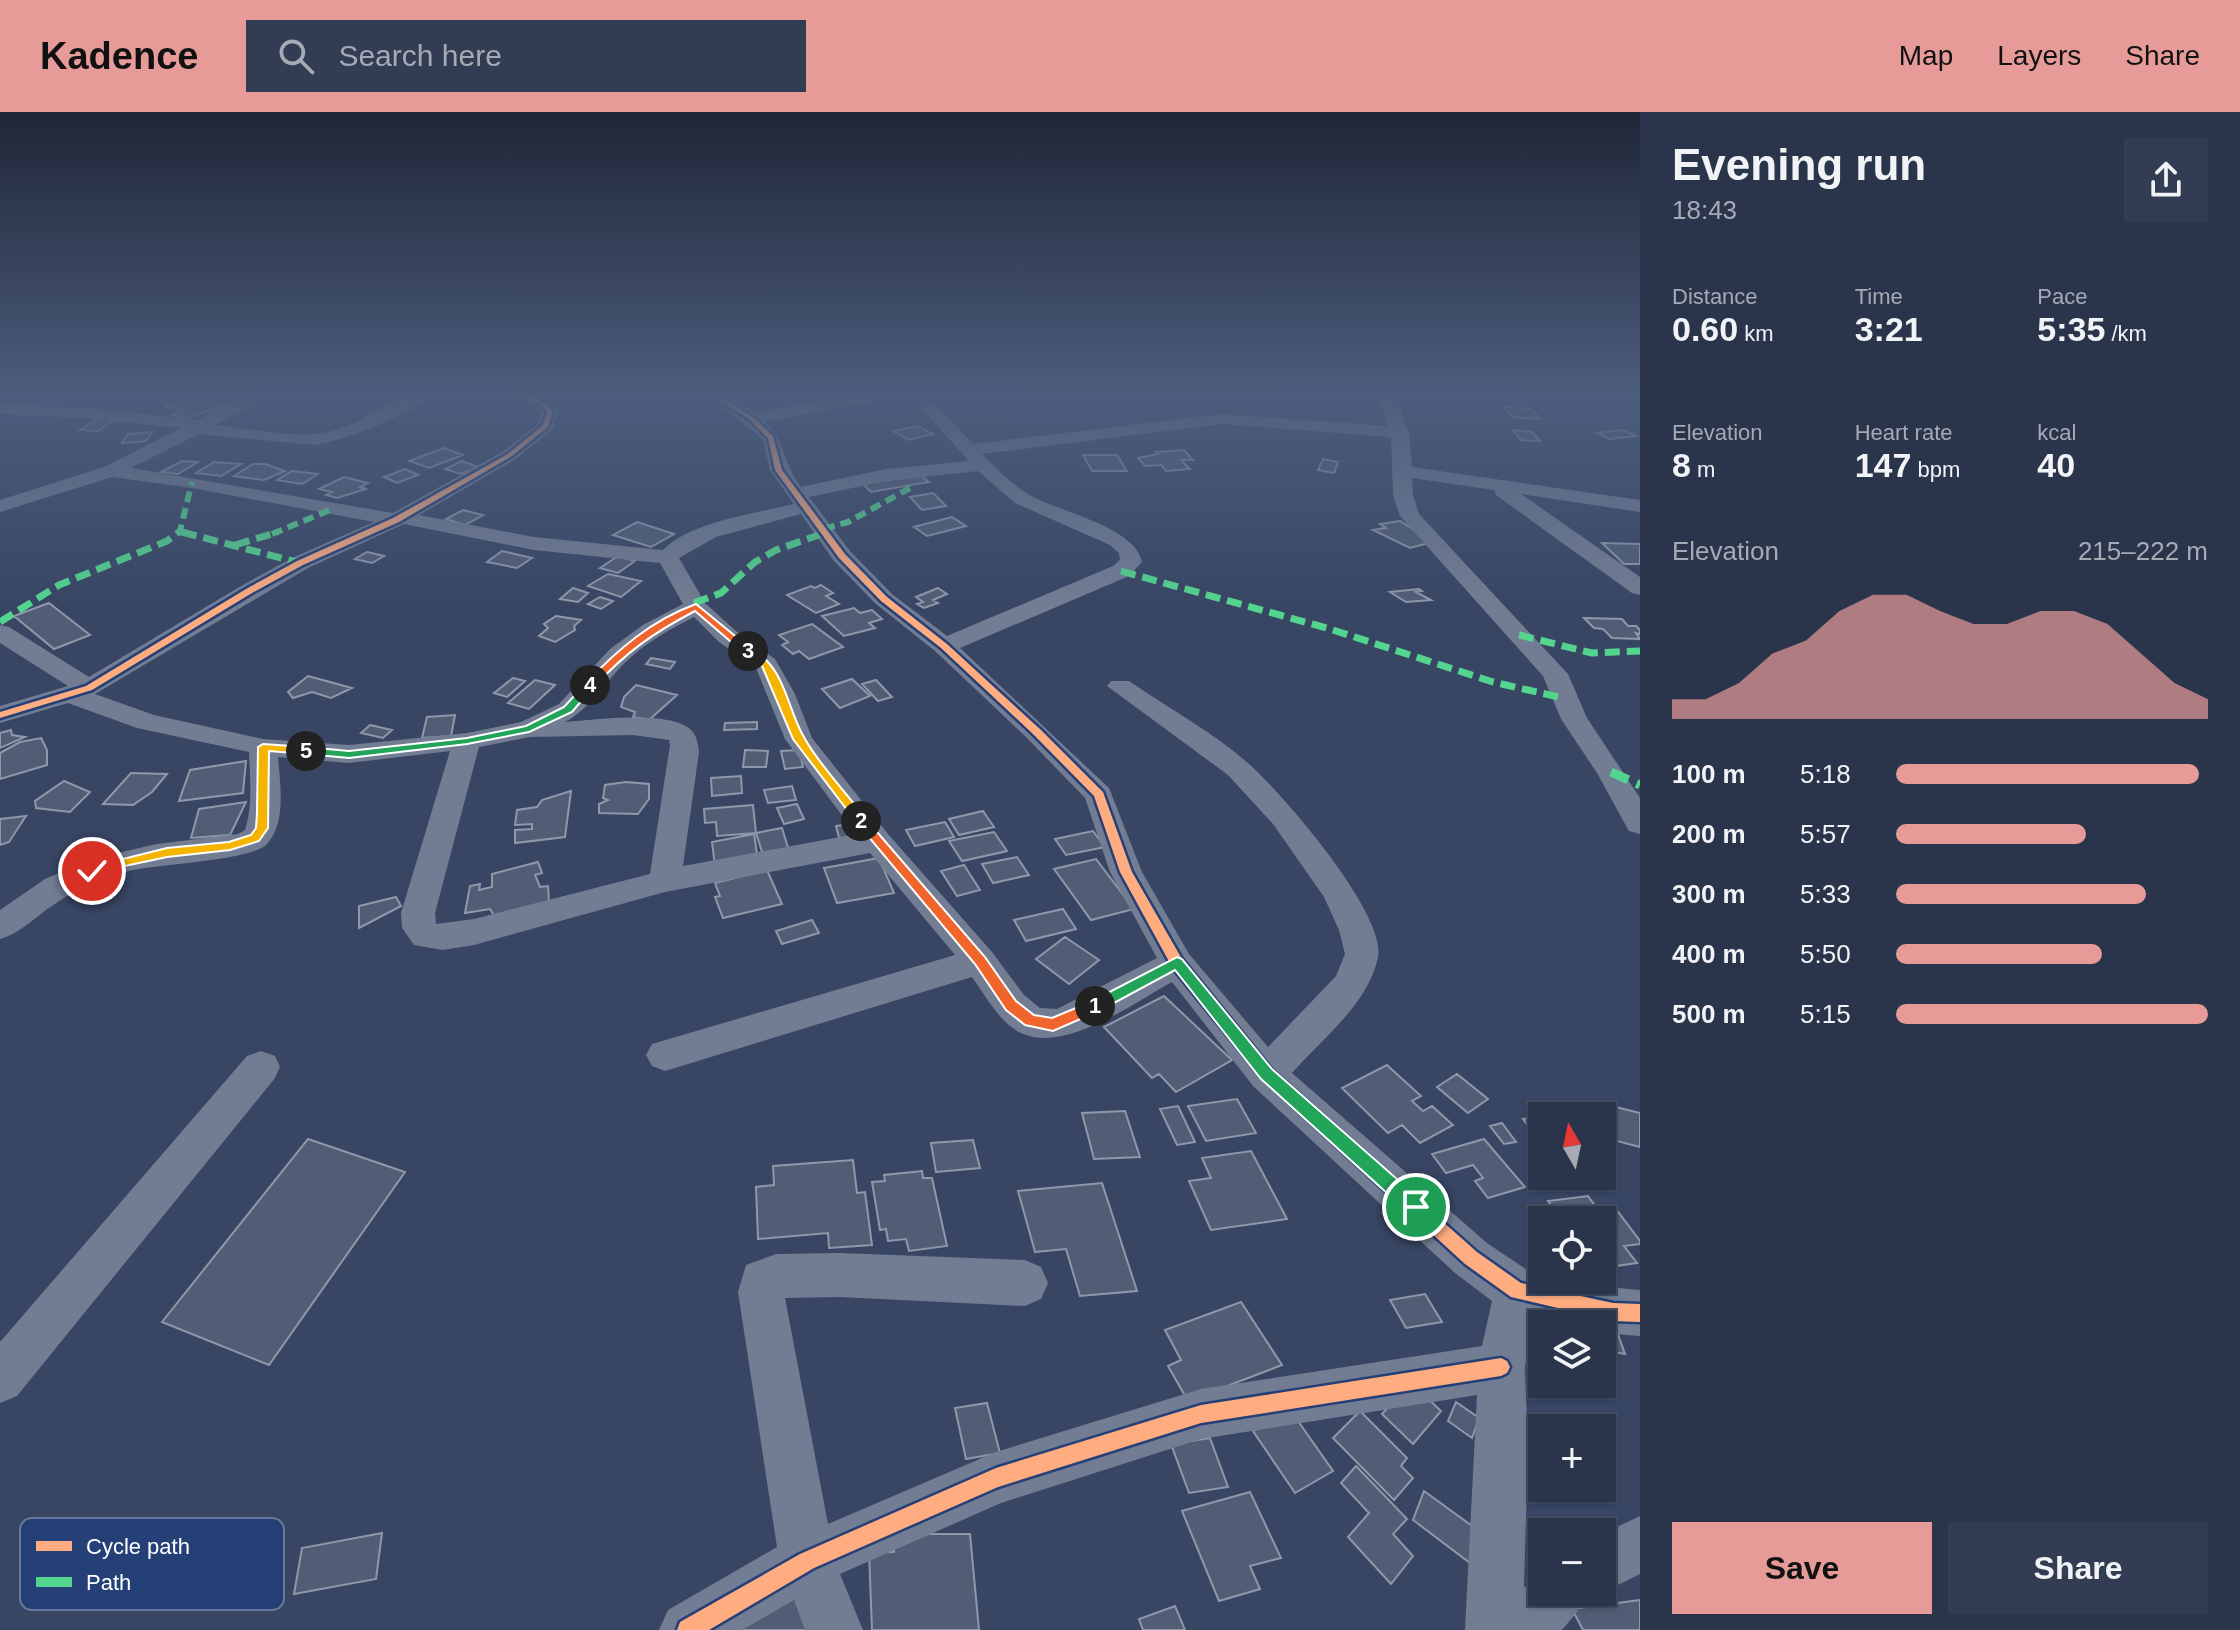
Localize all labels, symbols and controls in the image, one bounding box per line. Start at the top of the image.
search box [246,20,806,92]
icon: search [274,34,318,78]
text: Kadence [40,35,198,77]
text: Search here [338,39,502,72]
text: Map [1899,40,1953,71]
text: Layers [1997,40,2081,71]
text: Share [2125,40,2200,71]
button: share [2124,138,2208,222]
text: Evening run [1672,140,1926,189]
text: 18:43 [1672,195,1737,225]
text: Distance [1672,284,1758,309]
text: Time [1855,284,1903,309]
text: Pace [2037,284,2087,309]
text: 0.60 [1672,310,1738,348]
text: 3:21 [1855,310,1923,348]
text: 5:35 [2037,310,2105,348]
text: km [1738,321,1774,346]
text: /km [2105,321,2147,346]
text: Elevation [1672,420,1763,445]
text: Heart rate [1855,420,1952,445]
text: kcal [2037,420,2076,445]
text: 8 [1672,446,1691,484]
text: 147 [1855,446,1911,484]
text: 40 [2037,446,2075,484]
text: m [1691,457,1715,482]
text: bpm [1911,457,1960,482]
text: Elevation [1672,536,1779,566]
text: 215–222 m [2078,536,2208,566]
pin: 3 [728,631,768,671]
text: 3 [742,638,754,663]
pin: 4 [570,665,610,705]
text: 4 [584,672,596,697]
pin: 5 [286,731,326,771]
text: 5 [300,738,312,763]
text: 100 m [1672,759,1746,789]
text: 5:18 [1800,759,1851,789]
pin: 2 [841,801,881,841]
text: 2 [855,808,867,833]
text: 200 m [1672,819,1746,849]
text: 5:57 [1800,819,1851,849]
pin [58,837,126,905]
icon: check [70,849,114,893]
text: 300 m [1672,879,1746,909]
text: 5:33 [1800,879,1851,909]
text: 400 m [1672,939,1746,969]
text: 5:50 [1800,939,1851,969]
pin: 1 [1075,986,1115,1026]
text: 1 [1089,993,1101,1018]
text: 500 m [1672,999,1746,1029]
text: 5:15 [1800,999,1851,1029]
north arrow [1528,1102,1616,1190]
map controls [1528,1102,1616,1606]
pin [1382,1173,1450,1241]
icon: arrive [1394,1185,1438,1229]
button: locate [1528,1206,1616,1294]
button: layers [1528,1310,1616,1398]
button: + [1528,1414,1616,1502]
legend [20,1518,284,1610]
button: − [1528,1518,1616,1606]
button: Save [1672,1522,1932,1614]
button: Share [1948,1522,2208,1614]
text: Cycle path [86,1534,190,1559]
text: Path [86,1570,131,1595]

